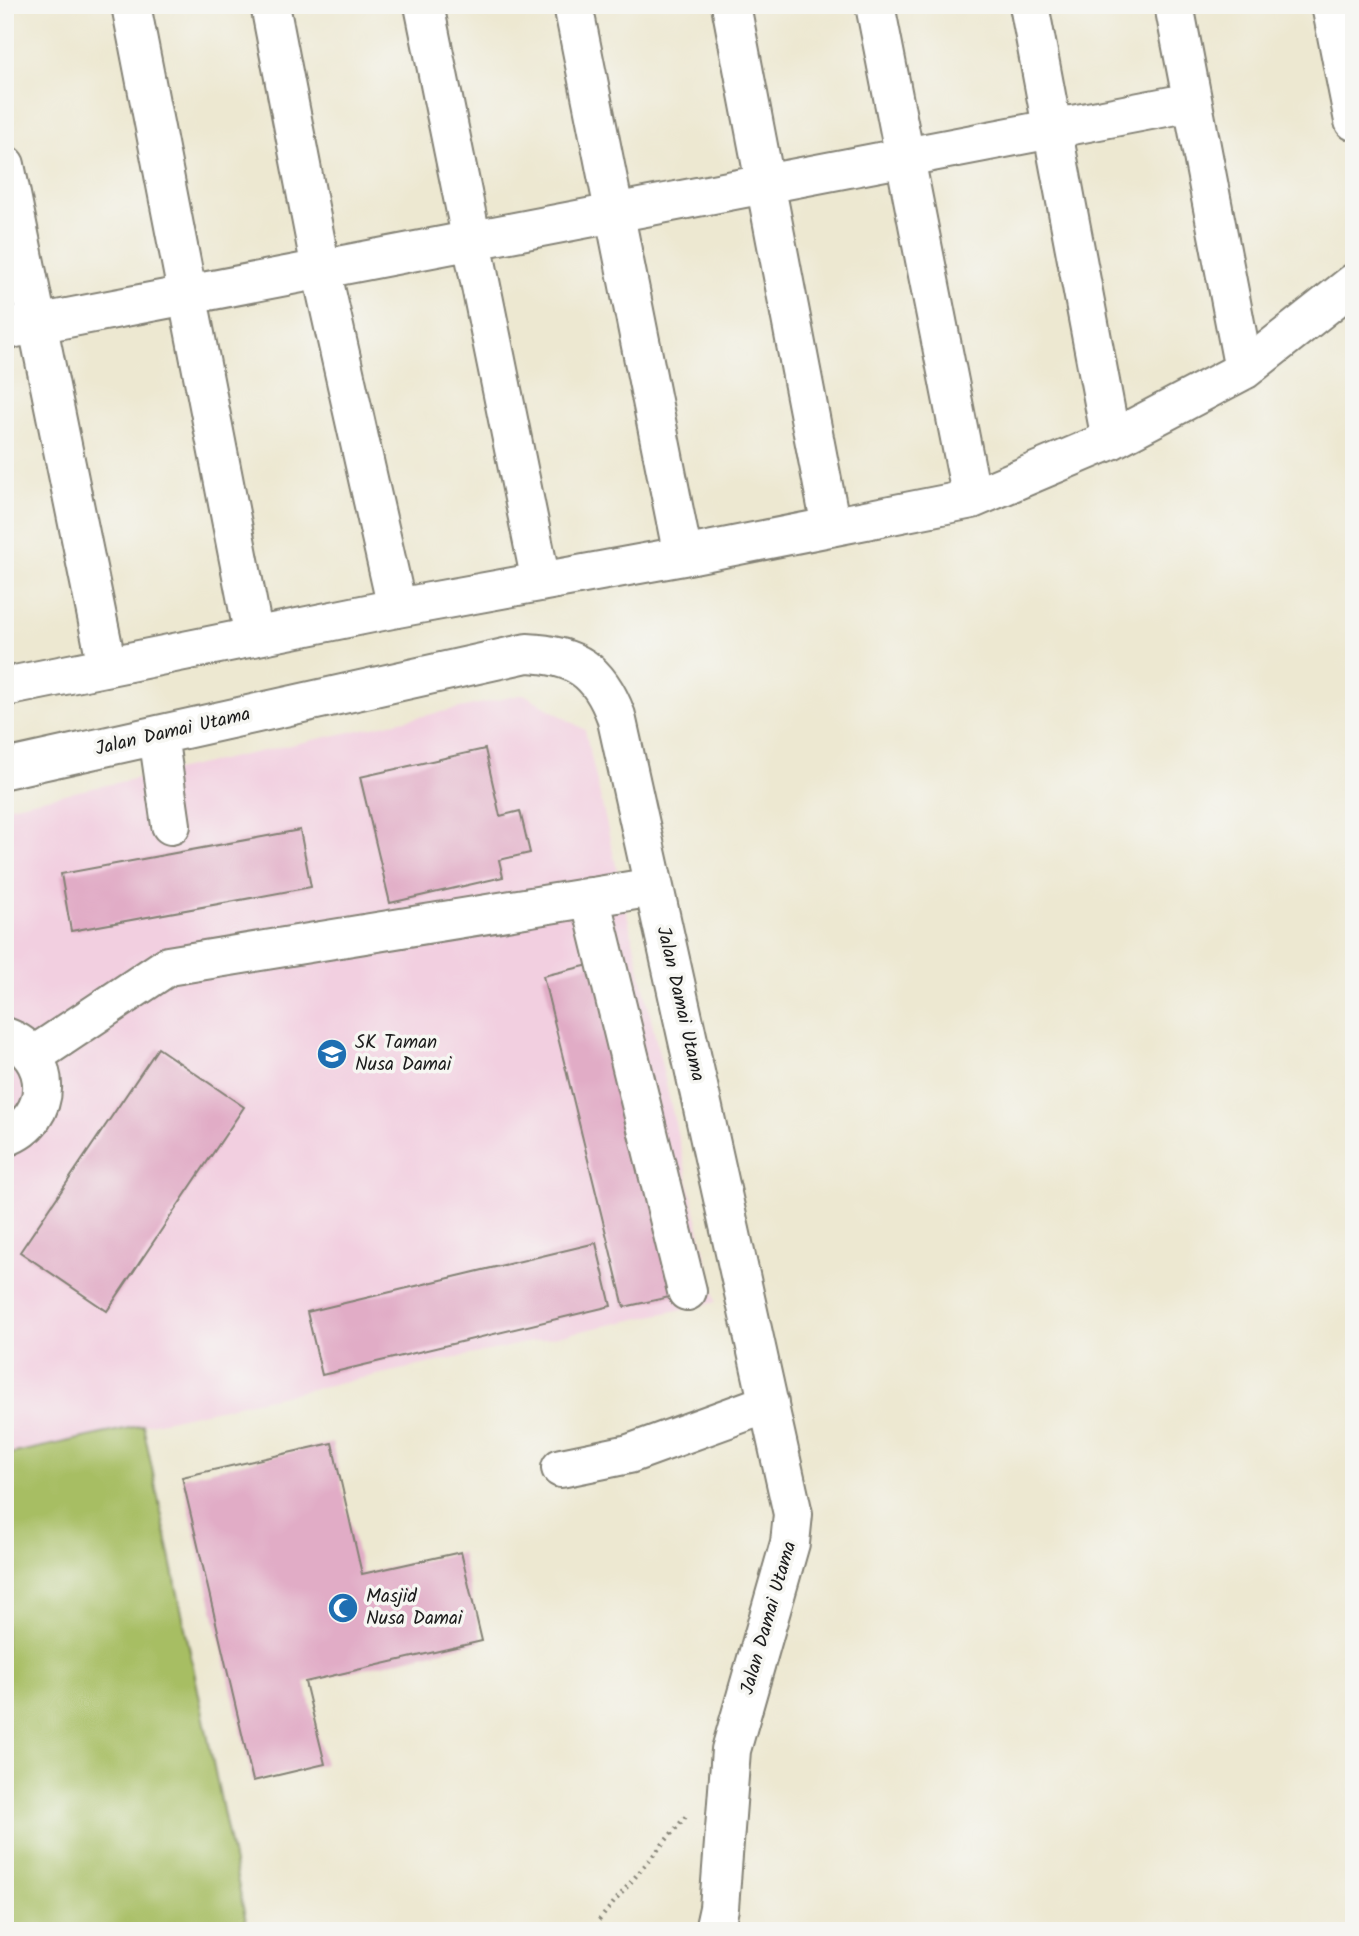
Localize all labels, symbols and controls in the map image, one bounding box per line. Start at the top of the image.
street label: Jalan Damai Utama [93,700,253,764]
street label: Jalan Damai Utama [648,924,712,1084]
place label: SK Taman Nusa Damai [355,1028,453,1080]
school or university icon: SK Taman Nusa Damai [315,1037,349,1071]
street label: Jalan Damai Utama [733,1538,805,1698]
place label: Masjid Nusa Damai [366,1582,464,1634]
mosque icon: Masjid Nusa Damai [326,1591,360,1625]

